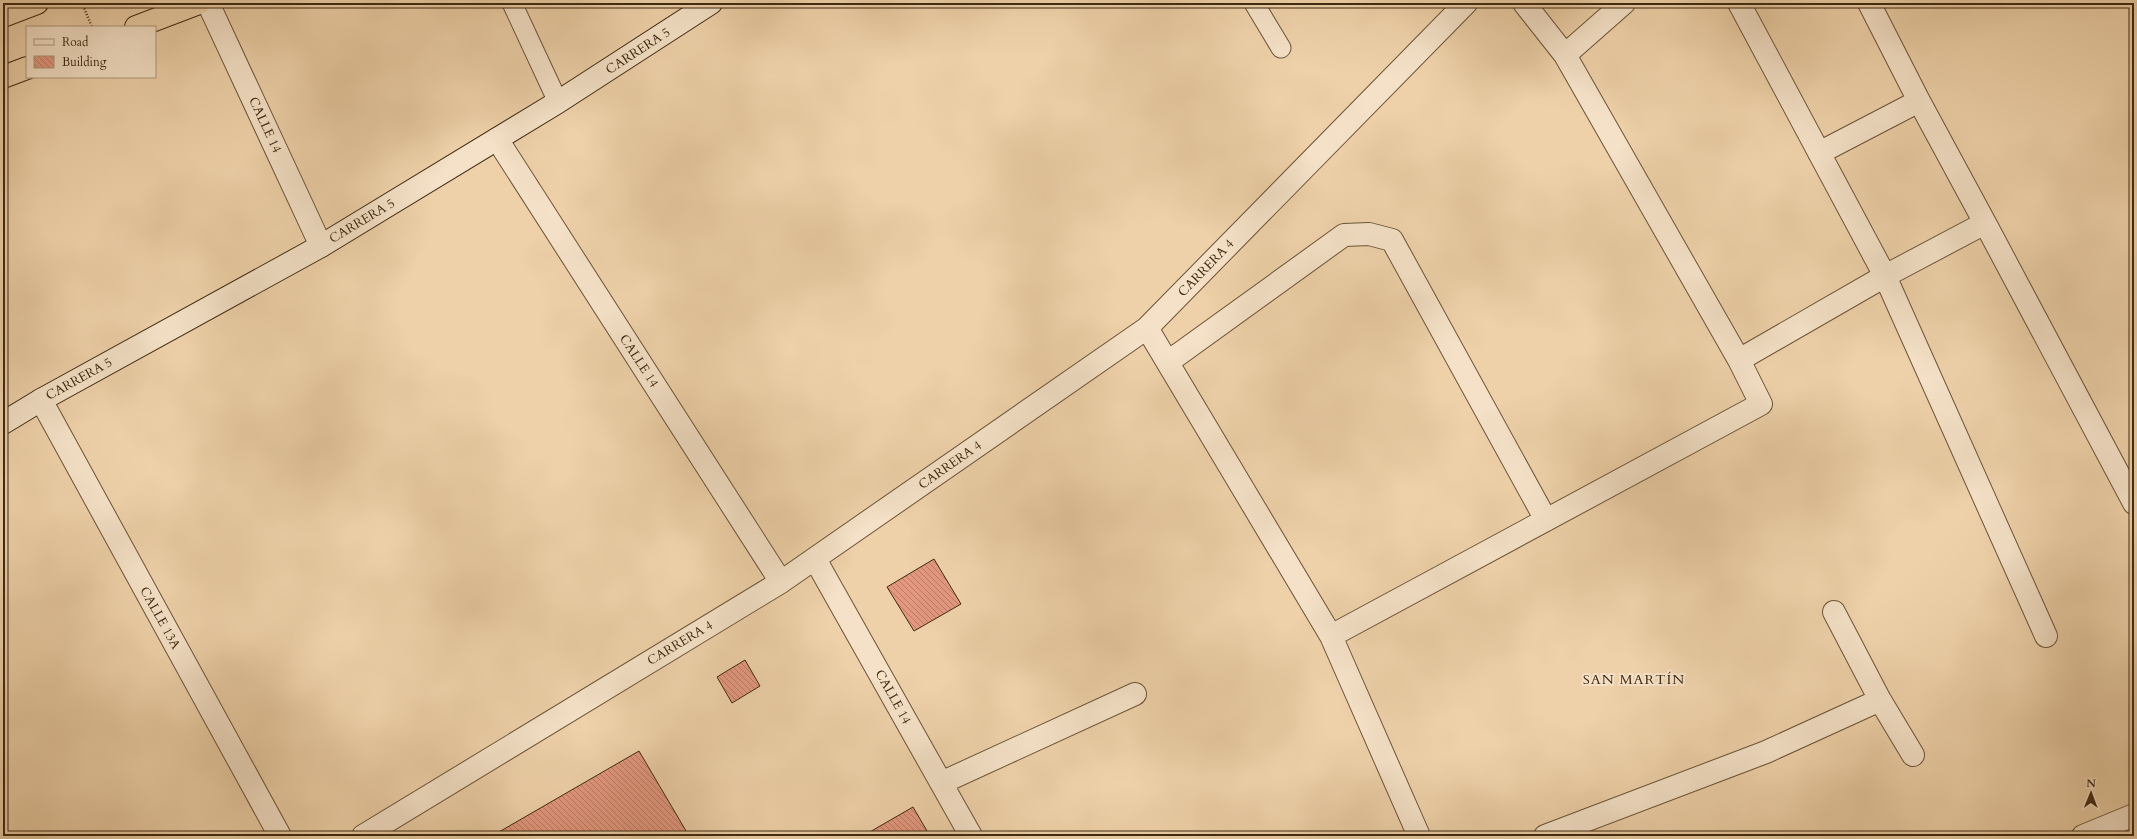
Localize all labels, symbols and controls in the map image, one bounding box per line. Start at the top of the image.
street label: CARRERA 5 [602,23,674,79]
legend [26,26,156,78]
text: Road [62,34,89,50]
text: Building [62,54,107,70]
street label: CALLE 14 [244,94,286,156]
street label: CARRERA 5 [326,194,398,248]
street label: CARRERA 4 [1174,235,1238,301]
street label: CALLE 14 [615,331,663,391]
street label: CARRERA 5 [42,353,116,405]
street label: CARRERA 4 [915,436,986,493]
street label: CALLE 13A [135,583,185,653]
street label: CARRERA 4 [644,616,716,670]
street label: CALLE 14 [871,667,916,728]
district label: SAN MARTÍN [1583,670,1685,689]
north arrow [2071,773,2111,813]
text: N [2086,776,2097,791]

